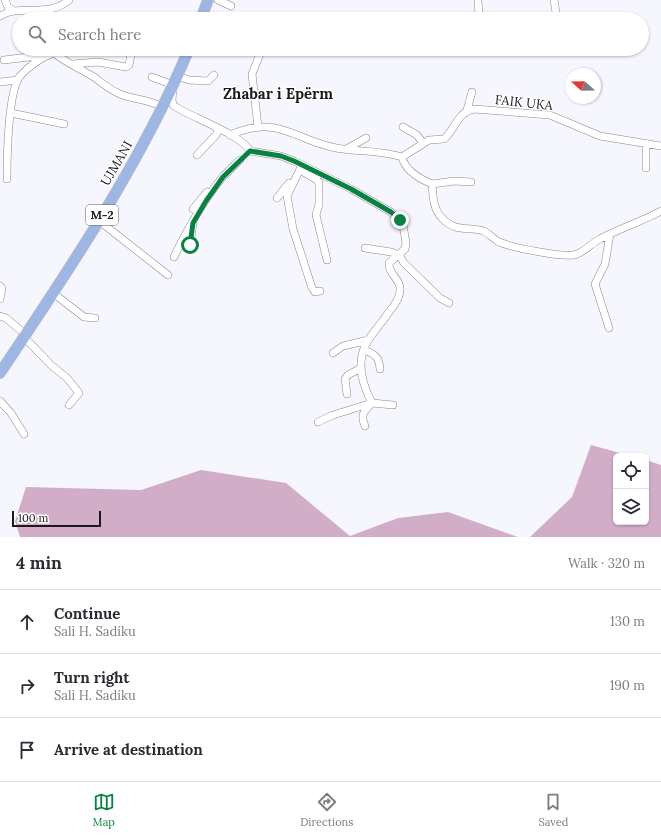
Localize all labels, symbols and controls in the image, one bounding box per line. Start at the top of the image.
search box [12,12,649,56]
icon: search [26,23,48,45]
text: Search here [58,25,141,44]
north arrow [565,68,601,104]
district label: Zhabar i Epërm [223,84,333,103]
street label: FAIK UKA [494,91,555,114]
street label: UJMANI [97,138,136,189]
road number: M-2 [86,205,118,225]
route end [391,211,409,229]
route start [181,236,199,254]
map controls [613,453,649,525]
button: locate [613,453,649,489]
button: layers [613,489,649,525]
scale bar [12,509,101,528]
text: 100 m [18,511,48,525]
text: 4 min [16,552,62,574]
text: Walk · 320 m [568,555,645,572]
text: Continue [54,604,120,623]
icon: ahead [16,611,38,633]
text: 130 m [610,613,645,630]
text: Sali H. Sadiku [54,623,136,640]
text: Turn right [54,668,130,687]
icon: right [16,675,38,697]
text: 190 m [610,677,645,694]
text: Sali H. Sadiku [54,687,136,704]
icon: arrive [16,739,38,761]
text: Arrive at destination [54,740,203,759]
tab: Map [93,791,115,829]
tab: Directions [300,791,353,829]
tab: Saved [539,791,568,829]

